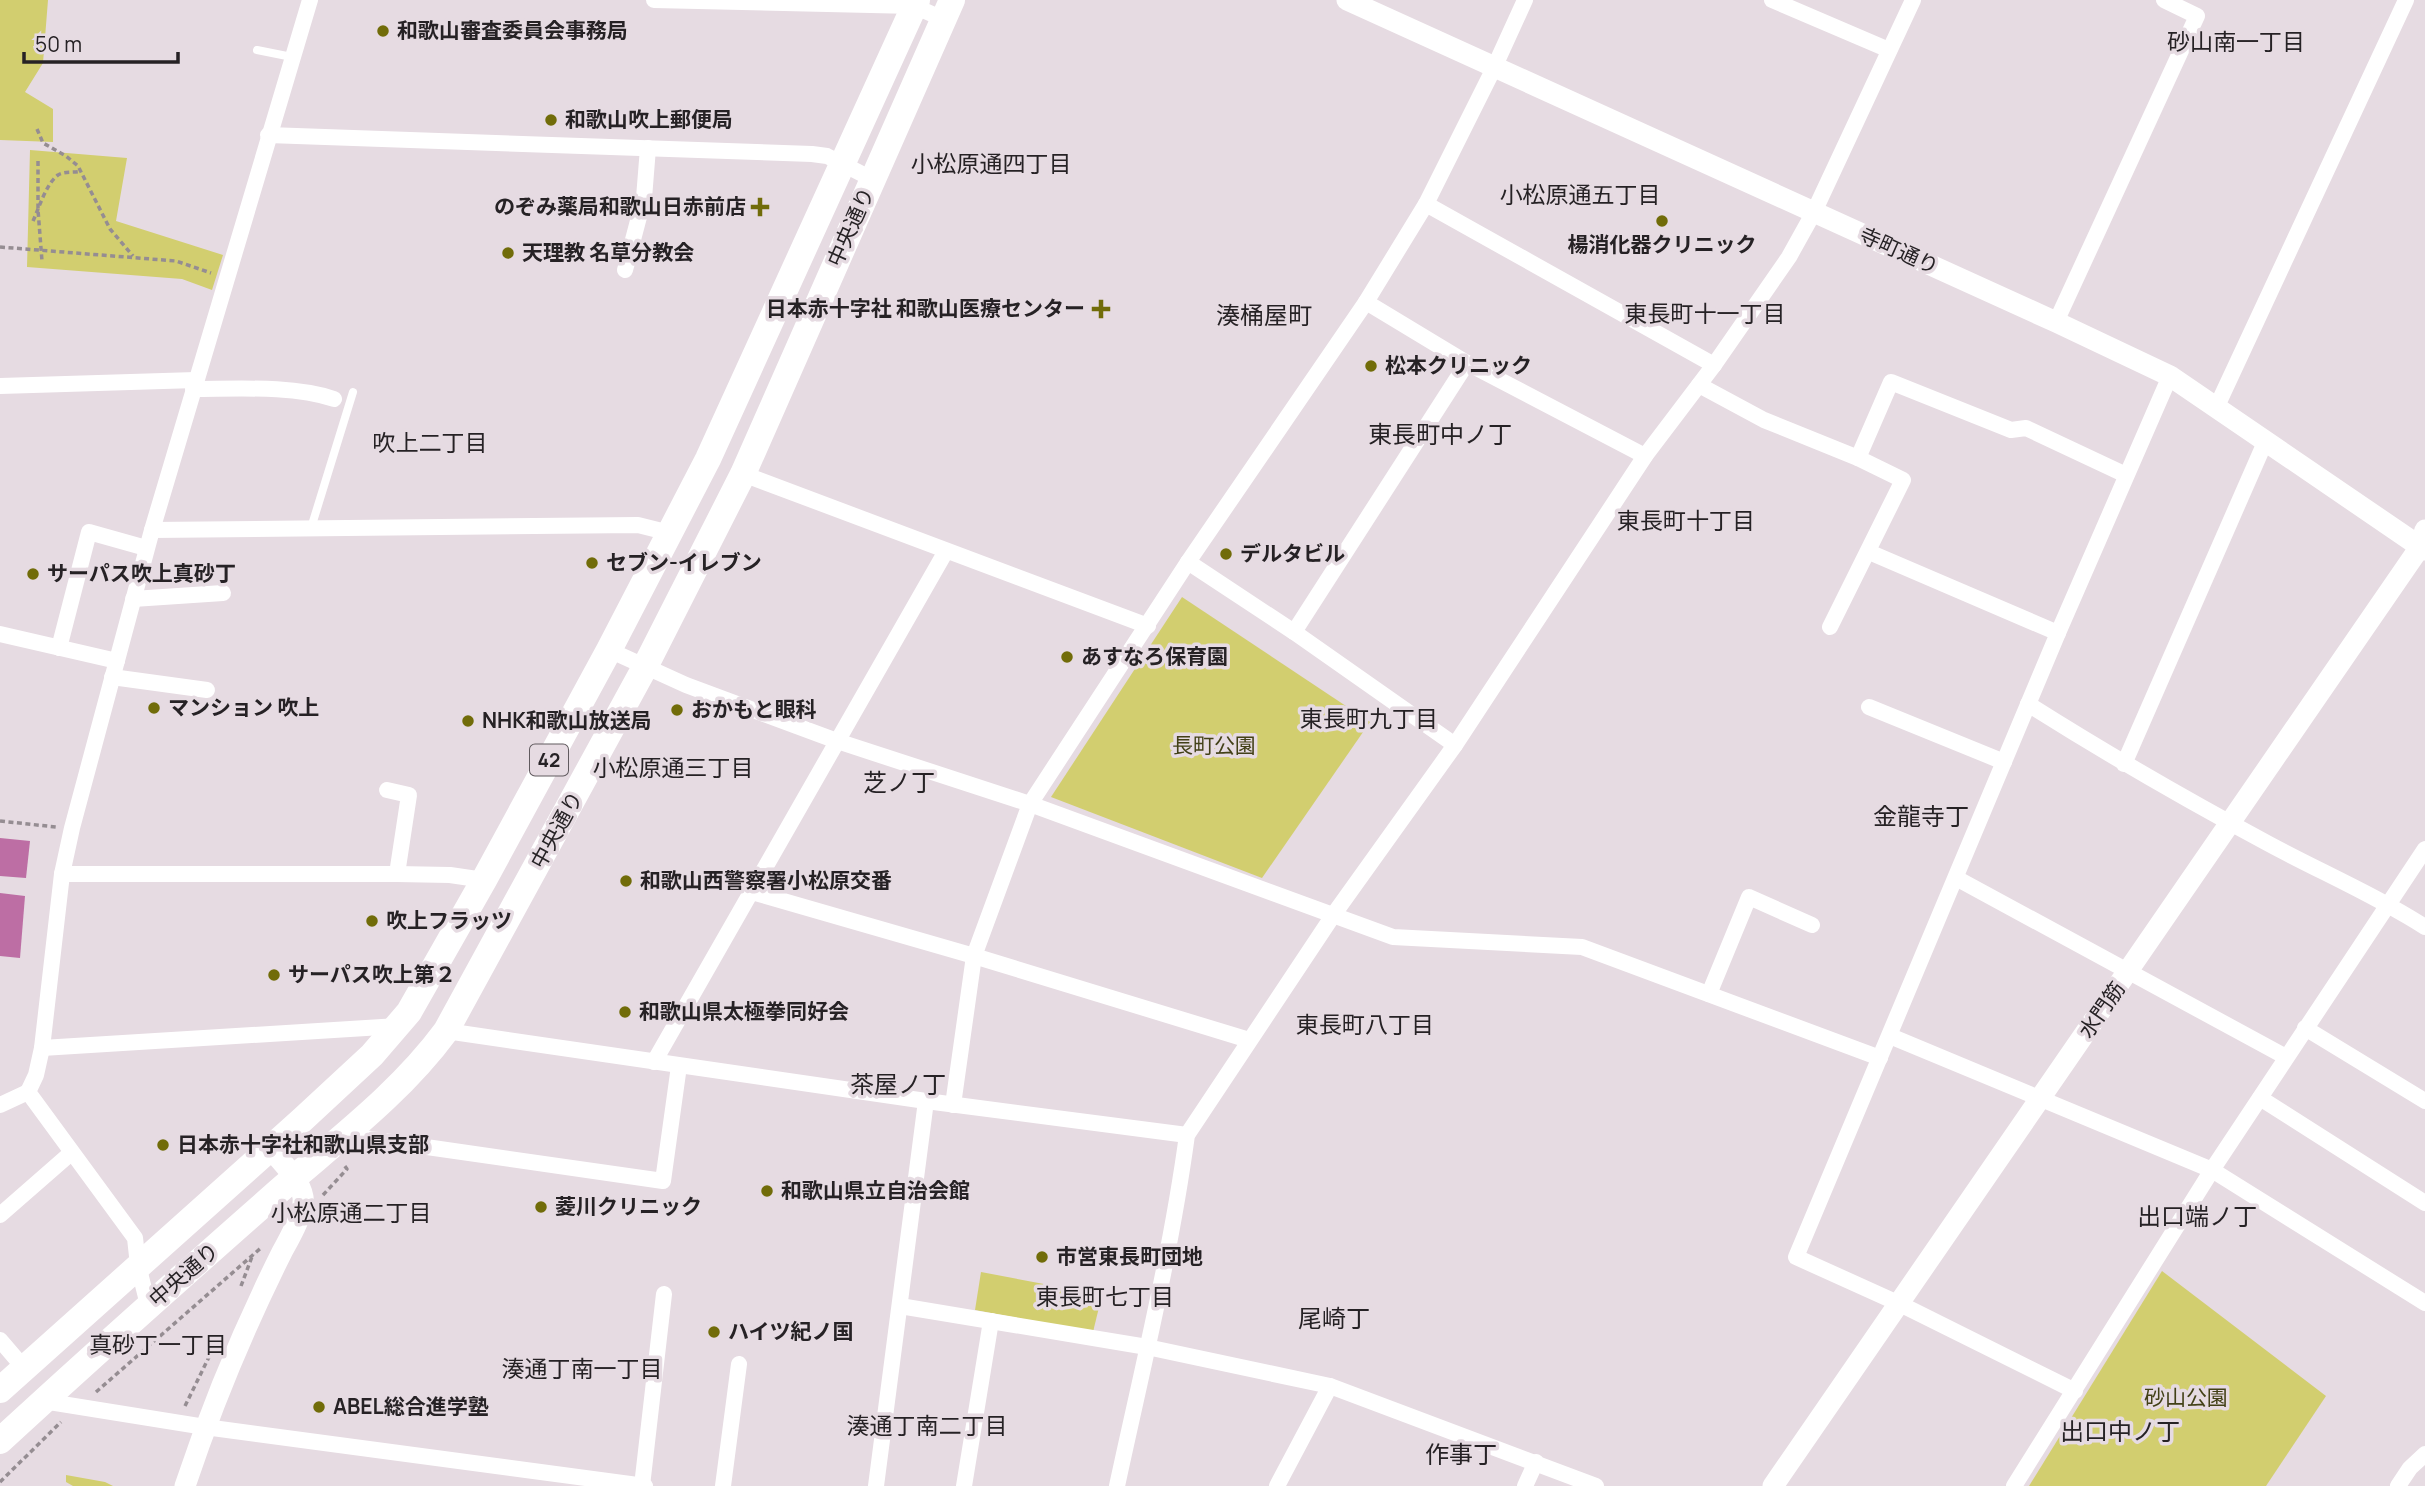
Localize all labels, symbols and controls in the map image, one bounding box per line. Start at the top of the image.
place label: 和歌山審査委員会事務局 [397,16,628,44]
scale bar [24,21,178,65]
marker: 和歌山審査委員会事務局 [375,23,391,39]
district label: 砂山南一丁目 [2167,25,2305,57]
text: 50 m [35,30,82,58]
place label: 和歌山吹上郵便局 [565,105,733,133]
marker: 和歌山吹上郵便局 [543,112,559,128]
district label: 小松原通四丁目 [911,147,1072,179]
district label: 小松原通五丁目 [1500,178,1661,210]
street label: 中央通り [820,183,880,271]
place label: のぞみ薬局和歌山日赤前店 [494,192,746,220]
marker: のぞみ薬局和歌山日赤前店 [752,199,768,215]
marker: 楊消化器クリニック [1654,213,1670,229]
street label: 寺町通り [1855,220,1943,280]
place label: 楊消化器クリニック [1568,230,1757,258]
place label: 天理教 名草分教会 [522,238,694,266]
marker: 天理教 名草分教会 [500,245,516,261]
place label: 日本赤十字社 和歌山医療センター [766,294,1085,322]
district label: 東長町十一丁目 [1625,297,1786,329]
district label: 湊桶屋町 [1216,298,1312,331]
marker: 日本赤十字社 和歌山医療センター [1091,299,1111,319]
place label: 松本クリニック [1385,351,1532,379]
marker: 松本クリニック [1363,358,1379,374]
district label: 東長町中ノ丁 [1368,417,1512,450]
district label: 吹上二丁目 [373,426,488,458]
district label: 東長町十丁目 [1617,504,1755,536]
place label: デルタビル [1240,539,1345,567]
marker: デルタビル [1218,546,1234,562]
place label: セブン-イレブン [606,548,762,576]
marker: セブン-イレブン [584,555,600,571]
place label: サーパス吹上真砂丁 [47,559,236,587]
marker: サーパス吹上真砂丁 [25,566,41,582]
place label: あすなろ保育園 [1081,642,1228,670]
marker: あすなろ保育園 [1059,649,1075,665]
place label: マンション 吹上 [168,693,319,721]
place label: おかもと眼科 [691,695,817,723]
marker: マンション 吹上 [146,700,162,716]
marker: おかもと眼科 [669,702,685,718]
district label: 東長町九丁目 [1300,702,1438,734]
place label: NHK和歌山放送局 [482,706,652,734]
marker: NHK和歌山放送局 [460,713,476,729]
park label: 長町公園 [1172,731,1256,759]
road number: 42 [530,744,568,776]
district label: 小松原通三丁目 [593,751,754,783]
district label: 芝ノ丁 [863,765,935,798]
street label: 中央通り [524,786,589,873]
district label: 金龍寺丁 [1873,799,1969,832]
place label: 和歌山西警察署小松原交番 [640,866,892,894]
marker: 和歌山西警察署小松原交番 [618,873,634,889]
place label: 吹上フラッツ [386,906,512,934]
marker: 吹上フラッツ [364,913,380,929]
place label: サーパス吹上第２ [288,960,456,988]
marker: サーパス吹上第２ [266,967,282,983]
street label: 水門筋 [2072,976,2131,1043]
place label: 和歌山県太極拳同好会 [639,997,849,1025]
marker: 和歌山県太極拳同好会 [617,1004,633,1020]
district label: 東長町八丁目 [1296,1008,1434,1040]
district label: 茶屋ノ丁 [850,1067,946,1100]
place label: 日本赤十字社和歌山県支部 [177,1130,429,1158]
marker: 日本赤十字社和歌山県支部 [155,1137,171,1153]
place label: 和歌山県立自治会館 [781,1176,970,1204]
marker: 和歌山県立自治会館 [759,1183,775,1199]
place label: 菱川クリニック [555,1192,702,1220]
district label: 小松原通二丁目 [271,1196,432,1228]
marker: 菱川クリニック [533,1199,549,1215]
district label: 出口端ノ丁 [2137,1199,2257,1232]
street label: 中央通り [142,1236,224,1312]
place label: 市営東長町団地 [1056,1242,1203,1270]
marker: 市営東長町団地 [1034,1249,1050,1265]
district label: 東長町七丁目 [1036,1280,1174,1312]
district label: 尾崎丁 [1298,1301,1370,1334]
place label: ハイツ紀ノ国 [728,1317,854,1345]
marker: ハイツ紀ノ国 [706,1324,722,1340]
district label: 真砂丁一丁目 [89,1328,227,1360]
district label: 湊通丁南一丁目 [502,1352,663,1384]
park label: 砂山公園 [2144,1383,2228,1411]
place label: ABEL総合進学塾 [333,1392,489,1420]
marker: ABEL総合進学塾 [311,1399,327,1415]
district label: 湊通丁南二丁目 [847,1409,1008,1441]
district label: 出口中ノ丁 [2060,1414,2180,1447]
district label: 作事丁 [1425,1437,1497,1470]

